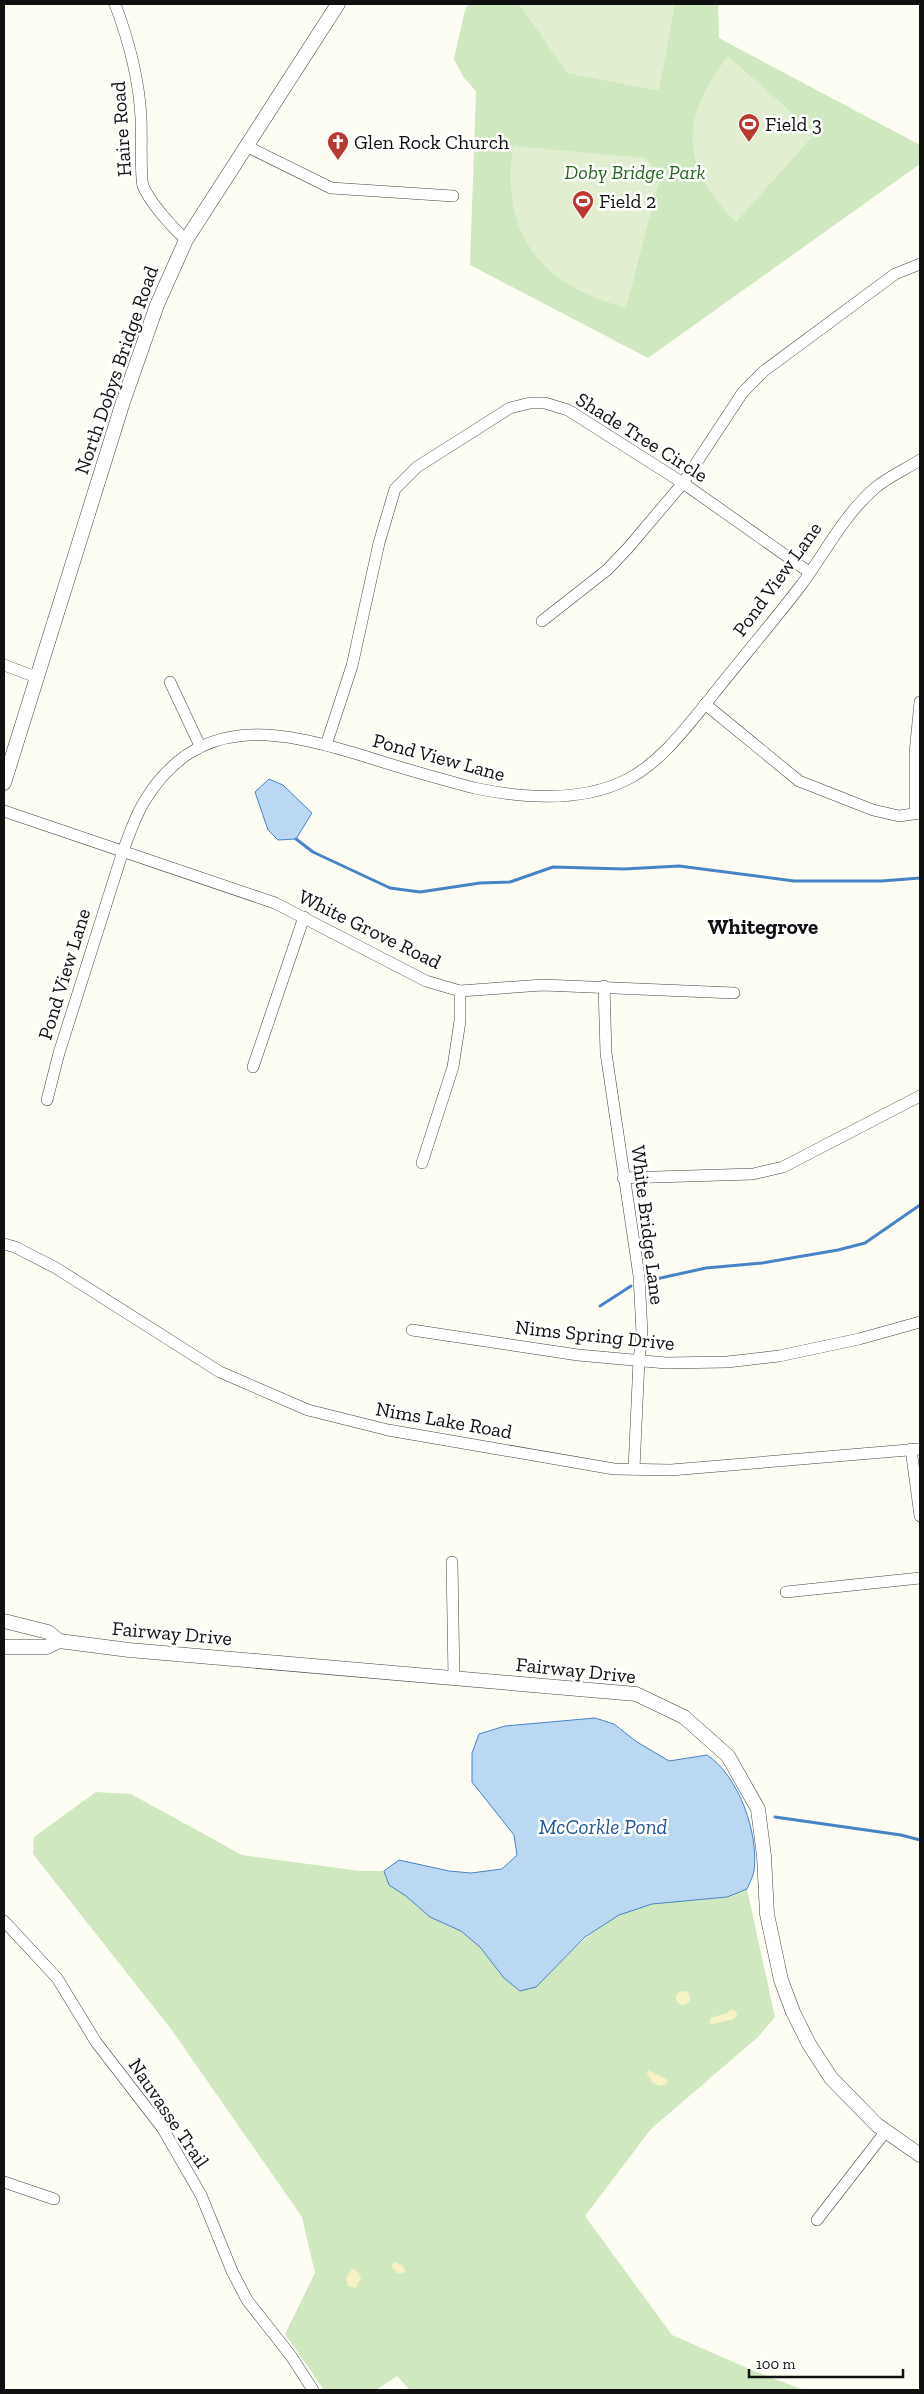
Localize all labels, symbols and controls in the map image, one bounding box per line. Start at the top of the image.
street label: Haire Road [106,81,136,177]
sports icon: Field 3 [737,112,761,143]
place label: Field 3 [765,112,822,136]
church icon: Glen Rock Church [326,130,350,161]
place label: Glen Rock Church [354,130,510,154]
park label: Doby Bridge Park [565,160,706,184]
sports icon: Field 2 [571,189,595,220]
place label: Field 2 [599,189,656,213]
street label: North Dobys Bridge Road [69,263,163,477]
street label: Shade Tree Circle [572,387,712,487]
street label: Pond View Lane [727,517,827,641]
street label: Pond View Lane [370,728,508,786]
street label: White Grove Road [295,884,445,974]
street label: Pond View Lane [33,906,95,1042]
district label: Whitegrove [708,914,818,939]
street label: White Bridge Lane [626,1144,670,1306]
street label: Nims Spring Drive [514,1315,676,1355]
street label: Nims Lake Road [374,1396,514,1444]
street label: Fairway Drive [111,1616,233,1650]
street label: Fairway Drive [515,1652,637,1688]
water label: McCorkle Pond [539,1814,668,1839]
street label: Nauvasse Trail [124,2054,214,2172]
scale bar [749,2346,903,2378]
text: 100 m [756,2355,795,2373]

